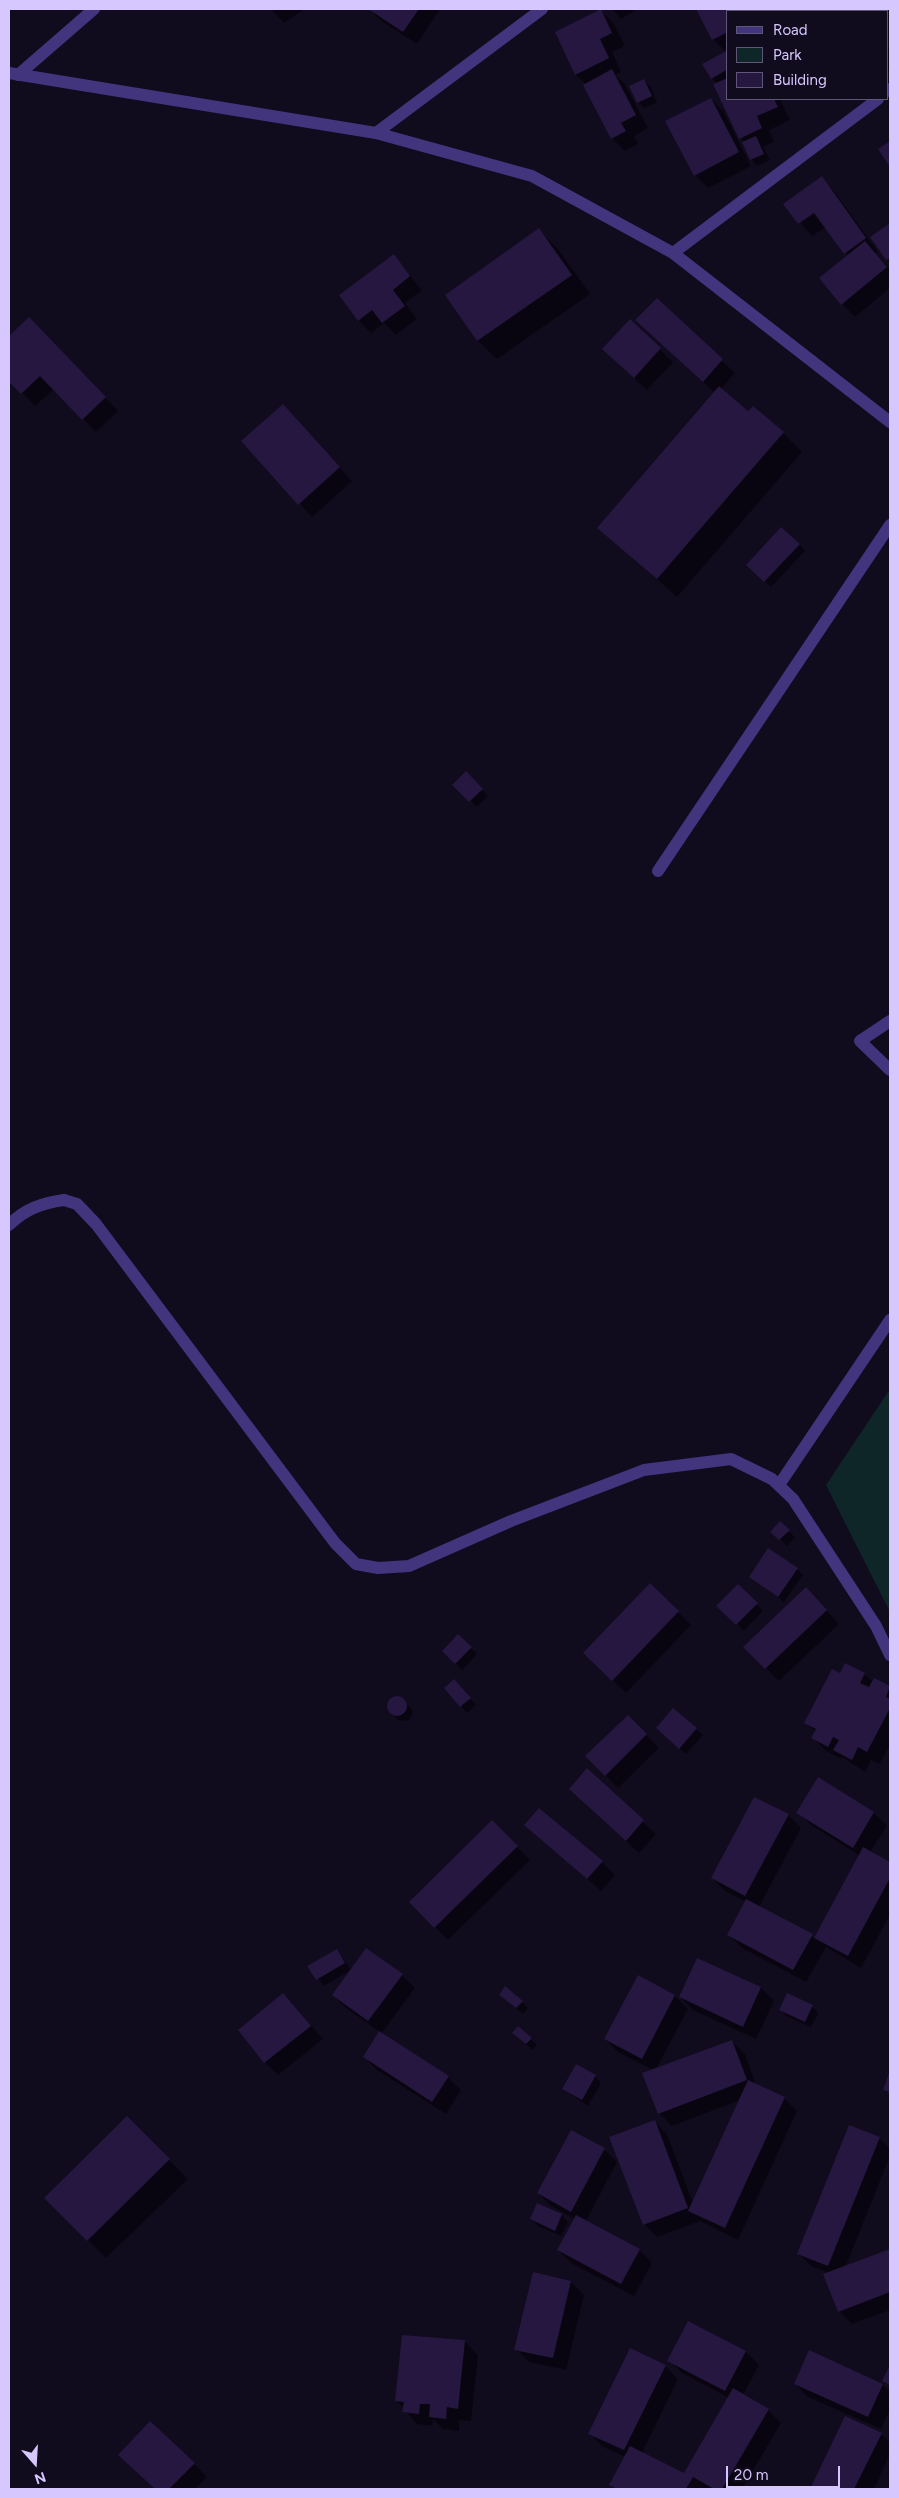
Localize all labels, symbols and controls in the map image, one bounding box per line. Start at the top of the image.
legend [726,10,889,100]
text: Road [773,21,808,39]
text: Park [773,46,802,64]
text: Building [773,71,827,89]
north arrow [10,2438,60,2488]
scale bar [729,2456,843,2488]
text: 20 m [734,2466,768,2484]
text: N [32,2468,48,2487]

